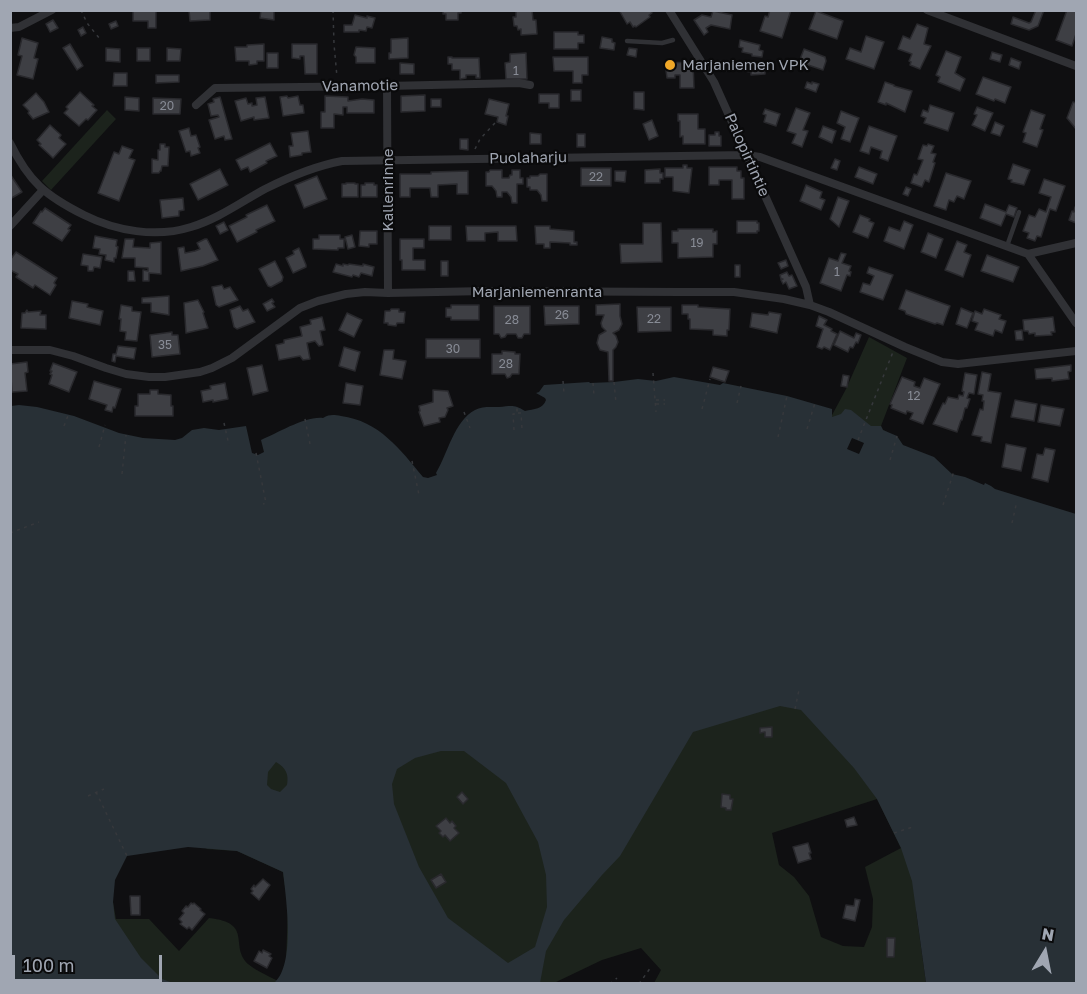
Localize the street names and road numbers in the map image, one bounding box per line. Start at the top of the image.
street label: Vanamotie [322,76,398,96]
street label: Palopirtintie [721,111,773,199]
street label: Kallenrinne [379,148,397,232]
street label: Puolaharju [489,148,567,168]
street label: Marjaniemenranta [472,283,602,301]

